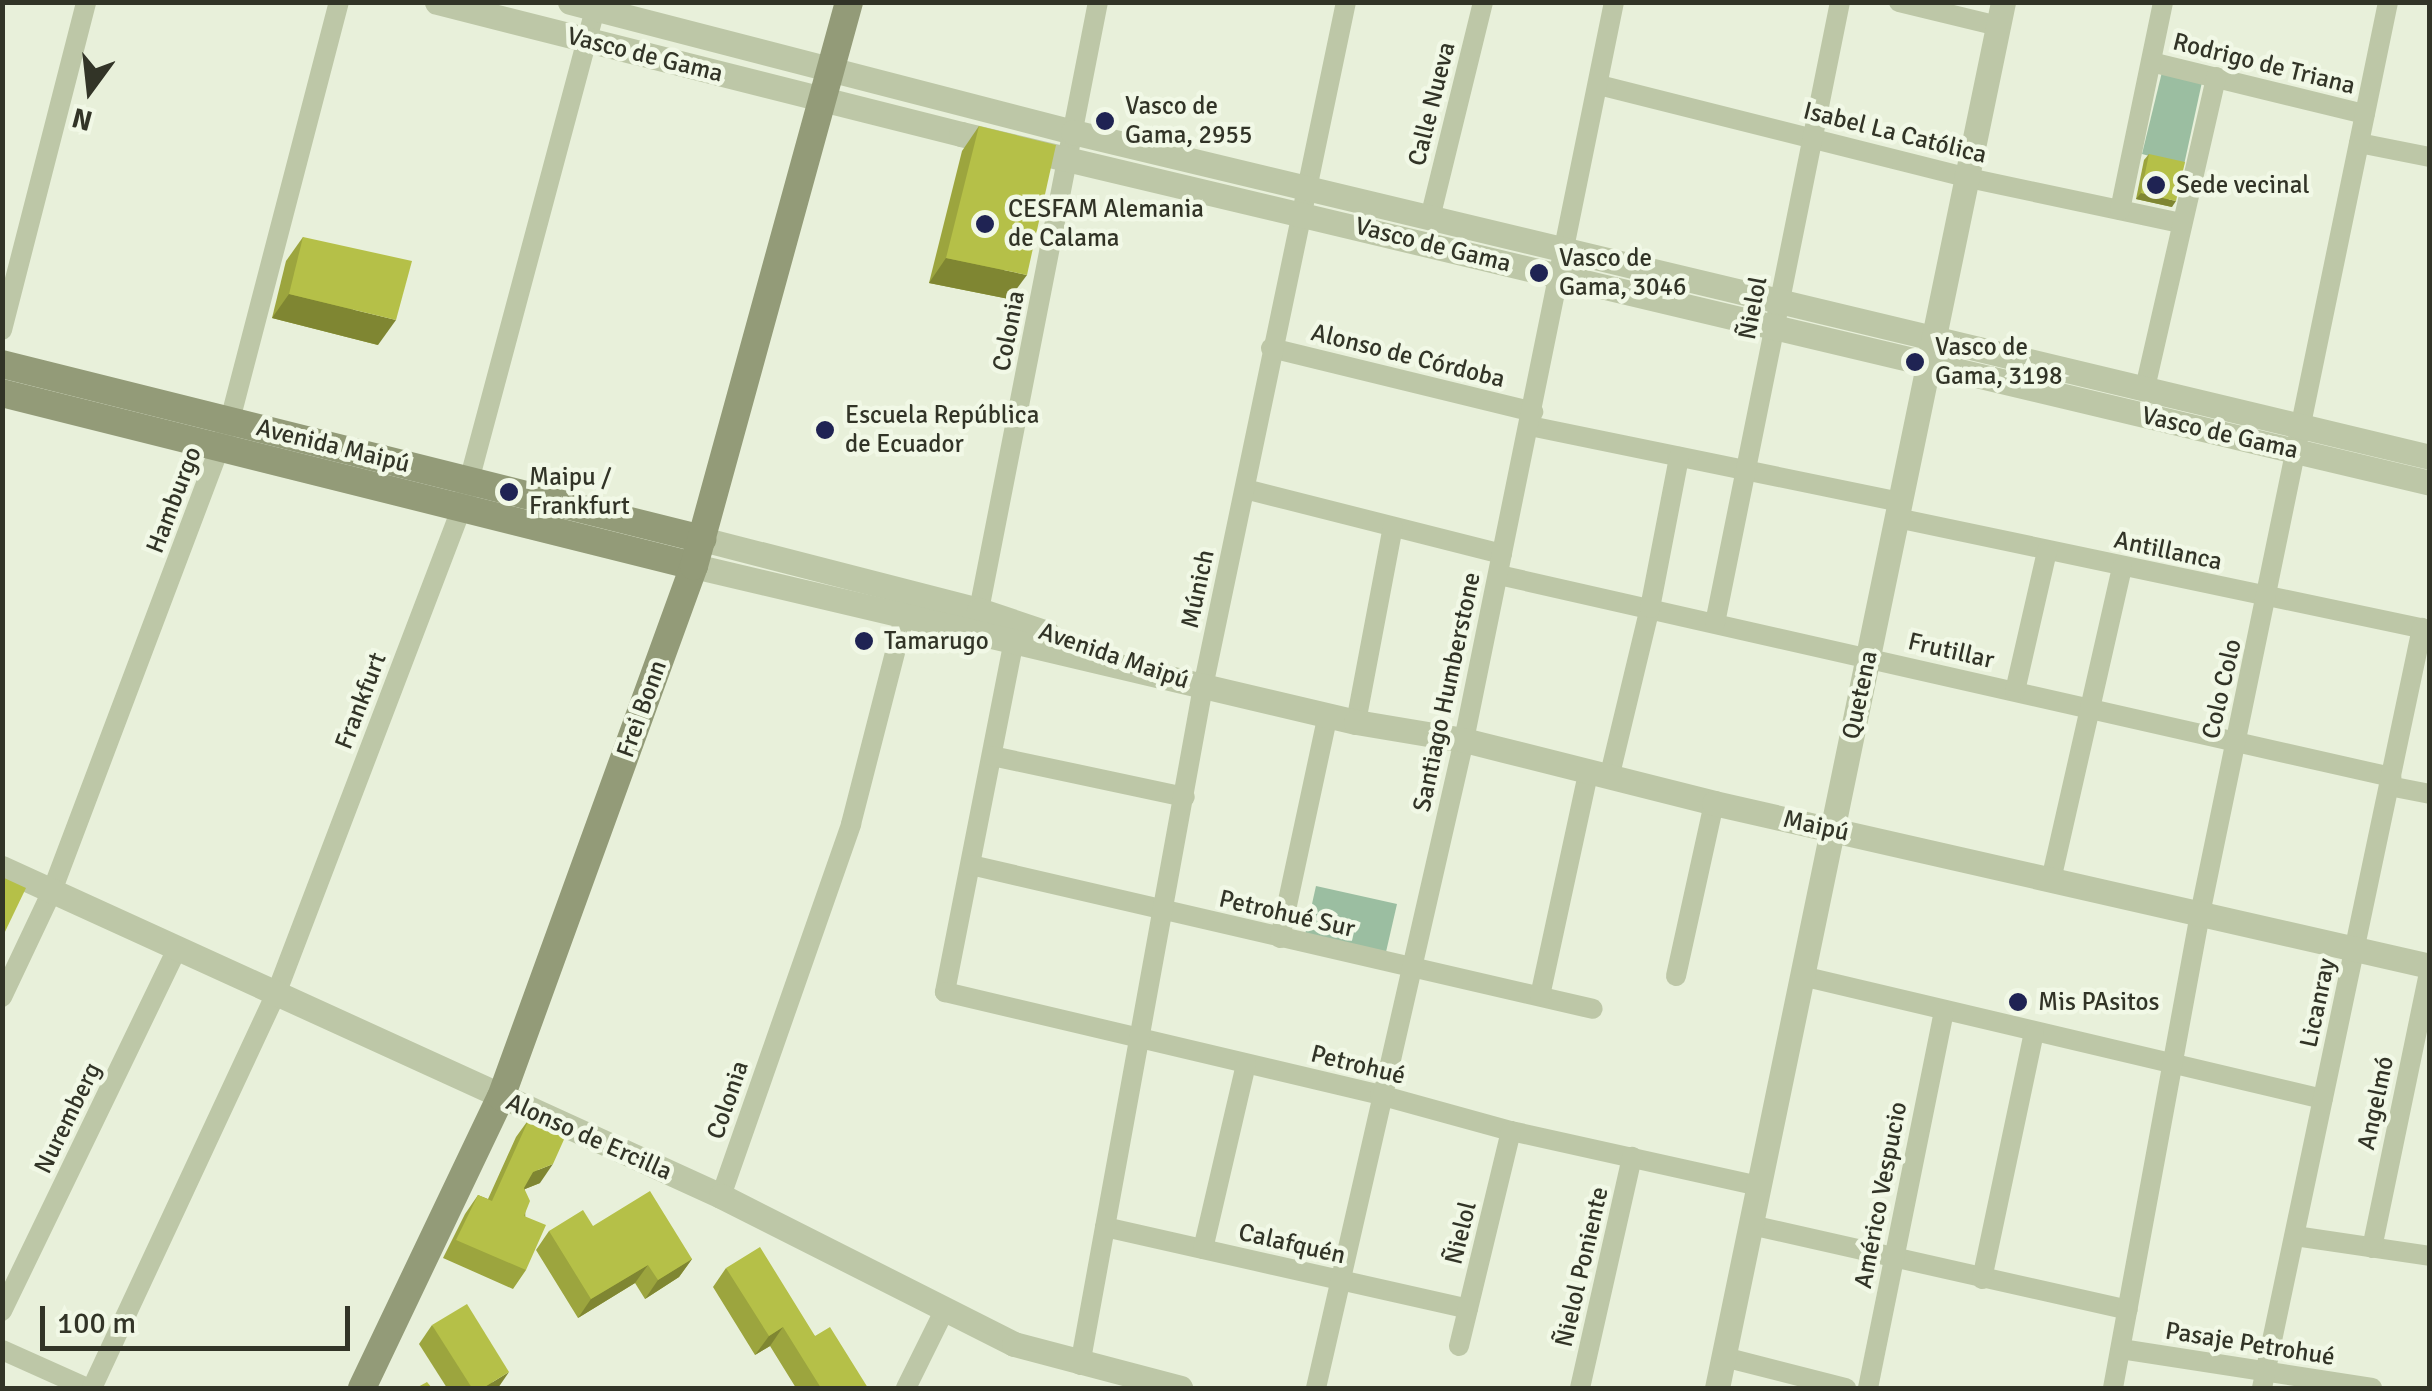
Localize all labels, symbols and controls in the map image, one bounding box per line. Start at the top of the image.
street label: Vasco de Gama [564,21,726,89]
street label: Rodrigo de Triana [2170,27,2358,101]
street label: Calle Nueva [1402,39,1462,169]
north arrow [40,40,140,140]
place label: Vasco de Gama, 2955 [1125,92,1253,151]
street label: Isabel La Católica [1800,96,1990,170]
text: N [68,100,96,138]
marker: Vasco de Gama, 2955 [1094,110,1116,132]
place label: Sede vecinal [2176,170,2310,200]
marker: Sede vecinal [2145,174,2167,196]
place label: CESFAM Alemania de Calama [1008,195,1204,254]
marker: CESFAM Alemania de Calama [972,211,998,237]
street label: Vasco de Gama [1352,211,1514,279]
place label: Vasco de Gama, 3046 [1559,244,1687,303]
marker: Vasco de Gama, 3046 [1528,262,1550,284]
street label: Ñielol [1732,274,1774,342]
street label: Colonia [987,288,1031,374]
street label: Alonso de Córdoba [1308,317,1508,395]
place label: Vasco de Gama, 3198 [1935,333,2063,392]
marker: Vasco de Gama, 3198 [1904,351,1926,373]
street label: Vasco de Gama [2139,400,2301,466]
place label: Escuela República de Ecuador [845,401,1039,460]
street label: Avenida Maipú [253,412,413,480]
marker: Escuela República de Ecuador [814,419,836,441]
street label: Hamburgo [140,443,208,557]
place label: Maipu / Frankfurt [529,463,630,522]
marker: Maipu / Frankfurt [498,481,520,503]
street label: Antillanca [2111,525,2225,577]
street label: Múnich [1175,547,1221,631]
street label: Santiago Humberstone [1407,569,1487,815]
street label: Avenida Maipú [1035,616,1193,696]
place label: Tamarugo [884,626,989,656]
street label: Frutillar [1905,627,1997,675]
marker: Tamarugo [853,630,875,652]
street label: Colo Colo [2196,636,2248,742]
street label: Quetena [1836,648,1884,742]
street label: Frankfurt [329,649,393,753]
street label: Frei Bonn [611,656,673,762]
street label: Maipú [1780,804,1852,848]
street label: Petrohué Sur [1216,884,1358,944]
street label: Licanray [2294,956,2342,1050]
place label: Mis PAsitos [2038,987,2159,1017]
marker: Mis PAsitos [2007,991,2029,1013]
street label: Petrohué [1308,1039,1408,1091]
street label: Angelmó [2351,1053,2401,1153]
street label: Colonia [701,1057,755,1143]
street label: Nuremberg [28,1058,108,1178]
street label: Alonso de Ercilla [501,1087,677,1187]
street label: Américo Vespucio [1848,1099,1914,1291]
street label: Ñielol Poniente [1549,1184,1615,1350]
street label: Ñielol [1439,1198,1483,1268]
street label: Calafquén [1236,1217,1348,1271]
scale bar [45,1286,355,1348]
text: 100 m [57,1305,136,1342]
street label: Pasaje Petrohué [2163,1316,2337,1372]

